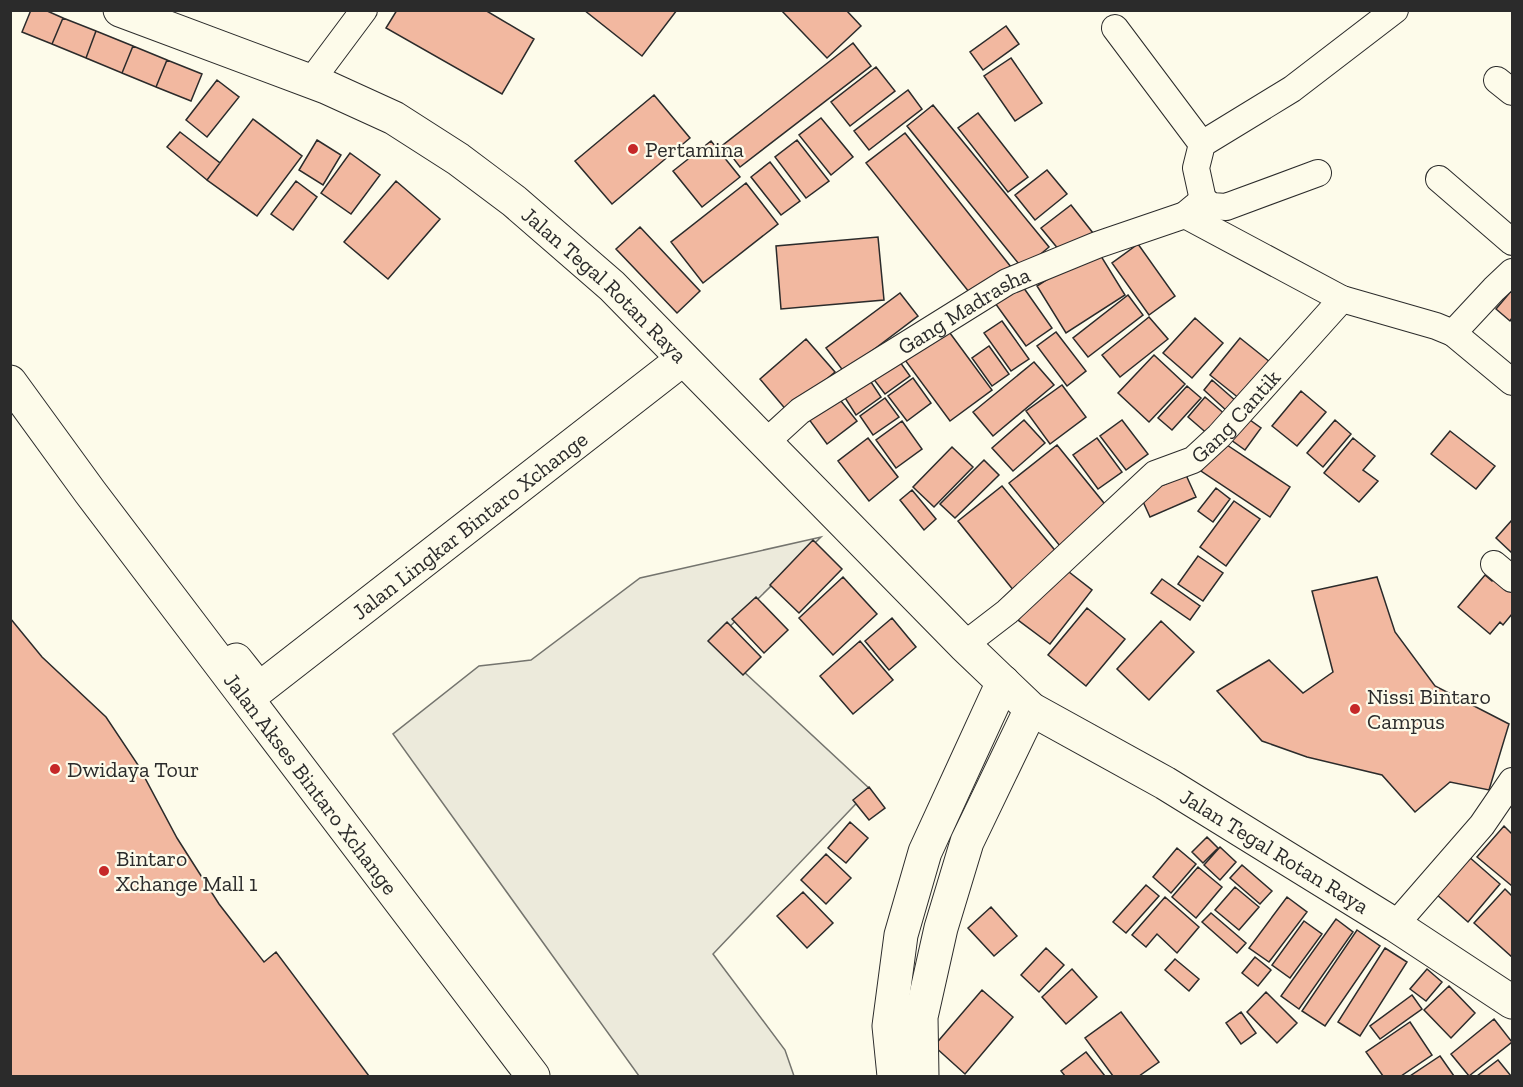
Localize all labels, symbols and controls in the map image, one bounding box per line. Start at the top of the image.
place label: Pertamina [645,136,744,163]
marker: Pertamina [626,142,640,156]
street label: Jalan Tegal Rotan Raya [517,201,693,368]
street label: Gang Madrasha [893,260,1034,360]
street label: Gang Cantik [1185,363,1286,469]
street label: Jalan Lingkar Bintaro Xchange [347,425,593,625]
street label: Jalan Akses Bintaro Xchange [218,667,404,900]
place label: Nissi Bintaro Campus [1367,683,1491,735]
marker: Nissi Bintaro Campus [1348,702,1362,716]
place label: Dwidaya Tour [67,756,199,783]
marker: Dwidaya Tour [48,762,62,776]
street label: Jalan Tegal Rotan Raya [1176,782,1374,919]
place label: Bintaro Xchange Mall 1 [116,845,258,897]
marker: Bintaro Xchange Mall 1 [97,864,111,878]

